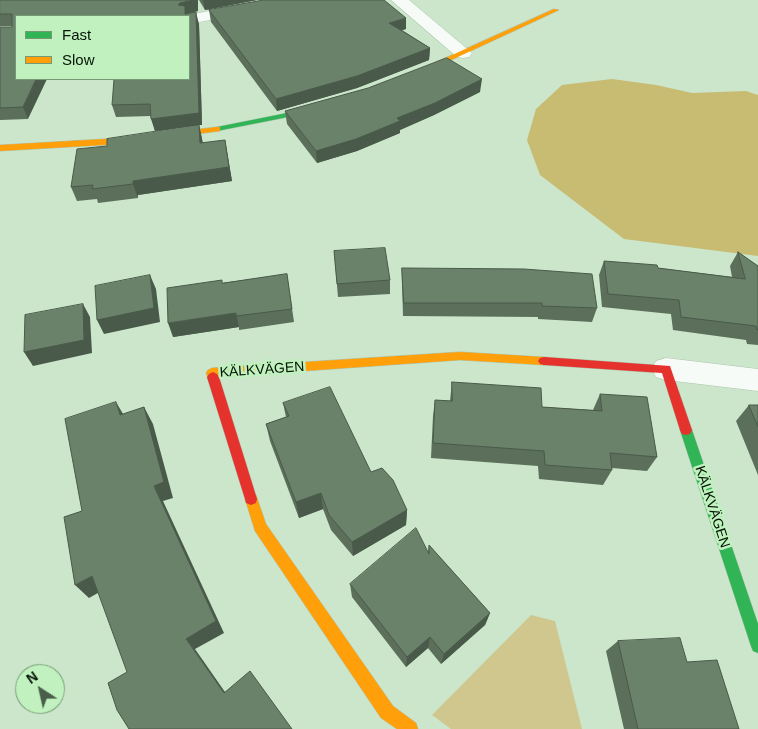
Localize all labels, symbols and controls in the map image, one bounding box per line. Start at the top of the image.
legend [15,15,190,80]
text: Fast [62,26,91,43]
text: Slow [62,51,95,68]
street label: KÄLKVÄGEN [219,359,305,381]
street label: KÄLKVÄGEN [691,464,733,550]
north arrow [15,664,65,714]
text: N [23,668,41,687]

